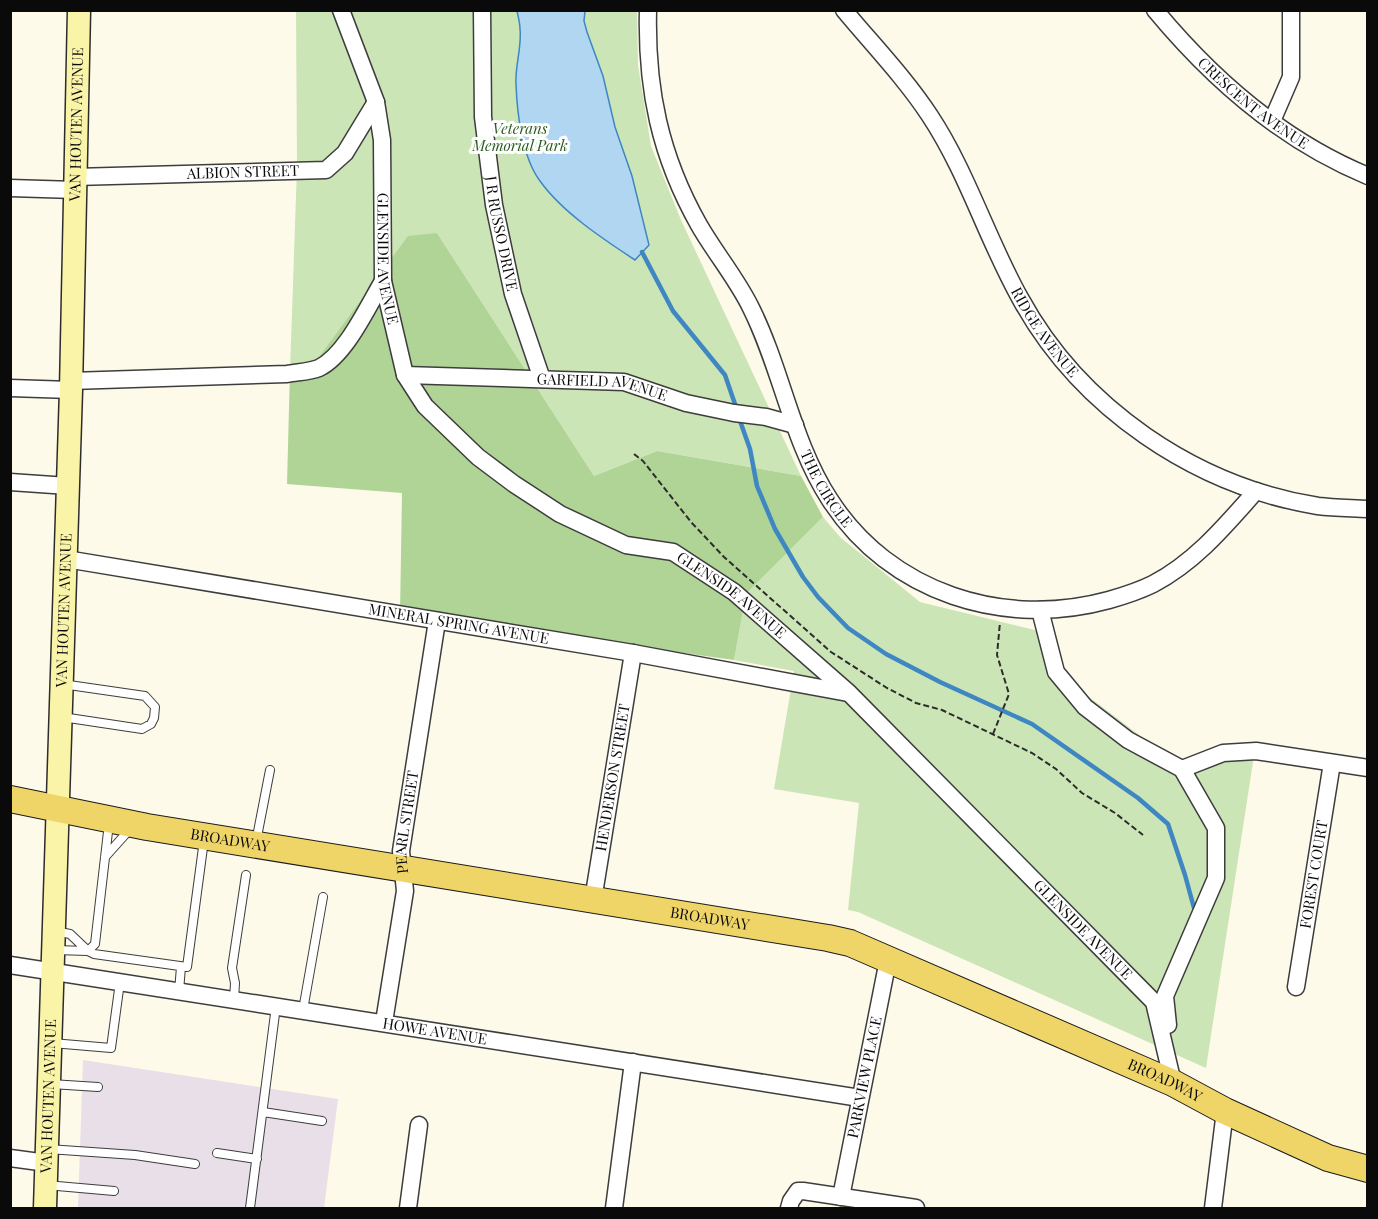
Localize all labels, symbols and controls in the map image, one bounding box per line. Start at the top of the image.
street label: VAN HOUTEN AVENUE [64,47,87,203]
street label: CRESCENT AVENUE [1194,52,1313,153]
park label: Veterans Memorial Park [471,118,568,155]
street label: ALBION STREET [185,160,299,183]
street label: J R RUSSO DRIVE [481,174,523,293]
street label: GLENSIDE AVENUE [373,193,404,326]
street label: RIDGE AVENUE [1007,283,1084,381]
street label: GARFIELD AVENUE [536,368,670,405]
street label: THE CIRCLE [796,446,857,531]
street label: VAN HOUTEN AVENUE [51,533,75,689]
street label: GLENSIDE AVENUE [673,546,791,642]
street label: MINERAL SPRING AVENUE [367,598,551,648]
street label: HENDERSON STREET [590,702,634,853]
street label: PEARL STREET [390,769,422,875]
street label: FOREST COURT [1295,819,1332,930]
street label: BROADWAY [189,823,271,856]
street label: GLENSIDE AVENUE [1030,875,1137,983]
street label: BROADWAY [669,901,751,934]
street label: HOWE AVENUE [381,1012,489,1049]
street label: PARKVIEW PLACE [842,1014,886,1140]
street label: VAN HOUTEN AVENUE [35,1019,60,1174]
street label: BROADWAY [1125,1054,1206,1106]

